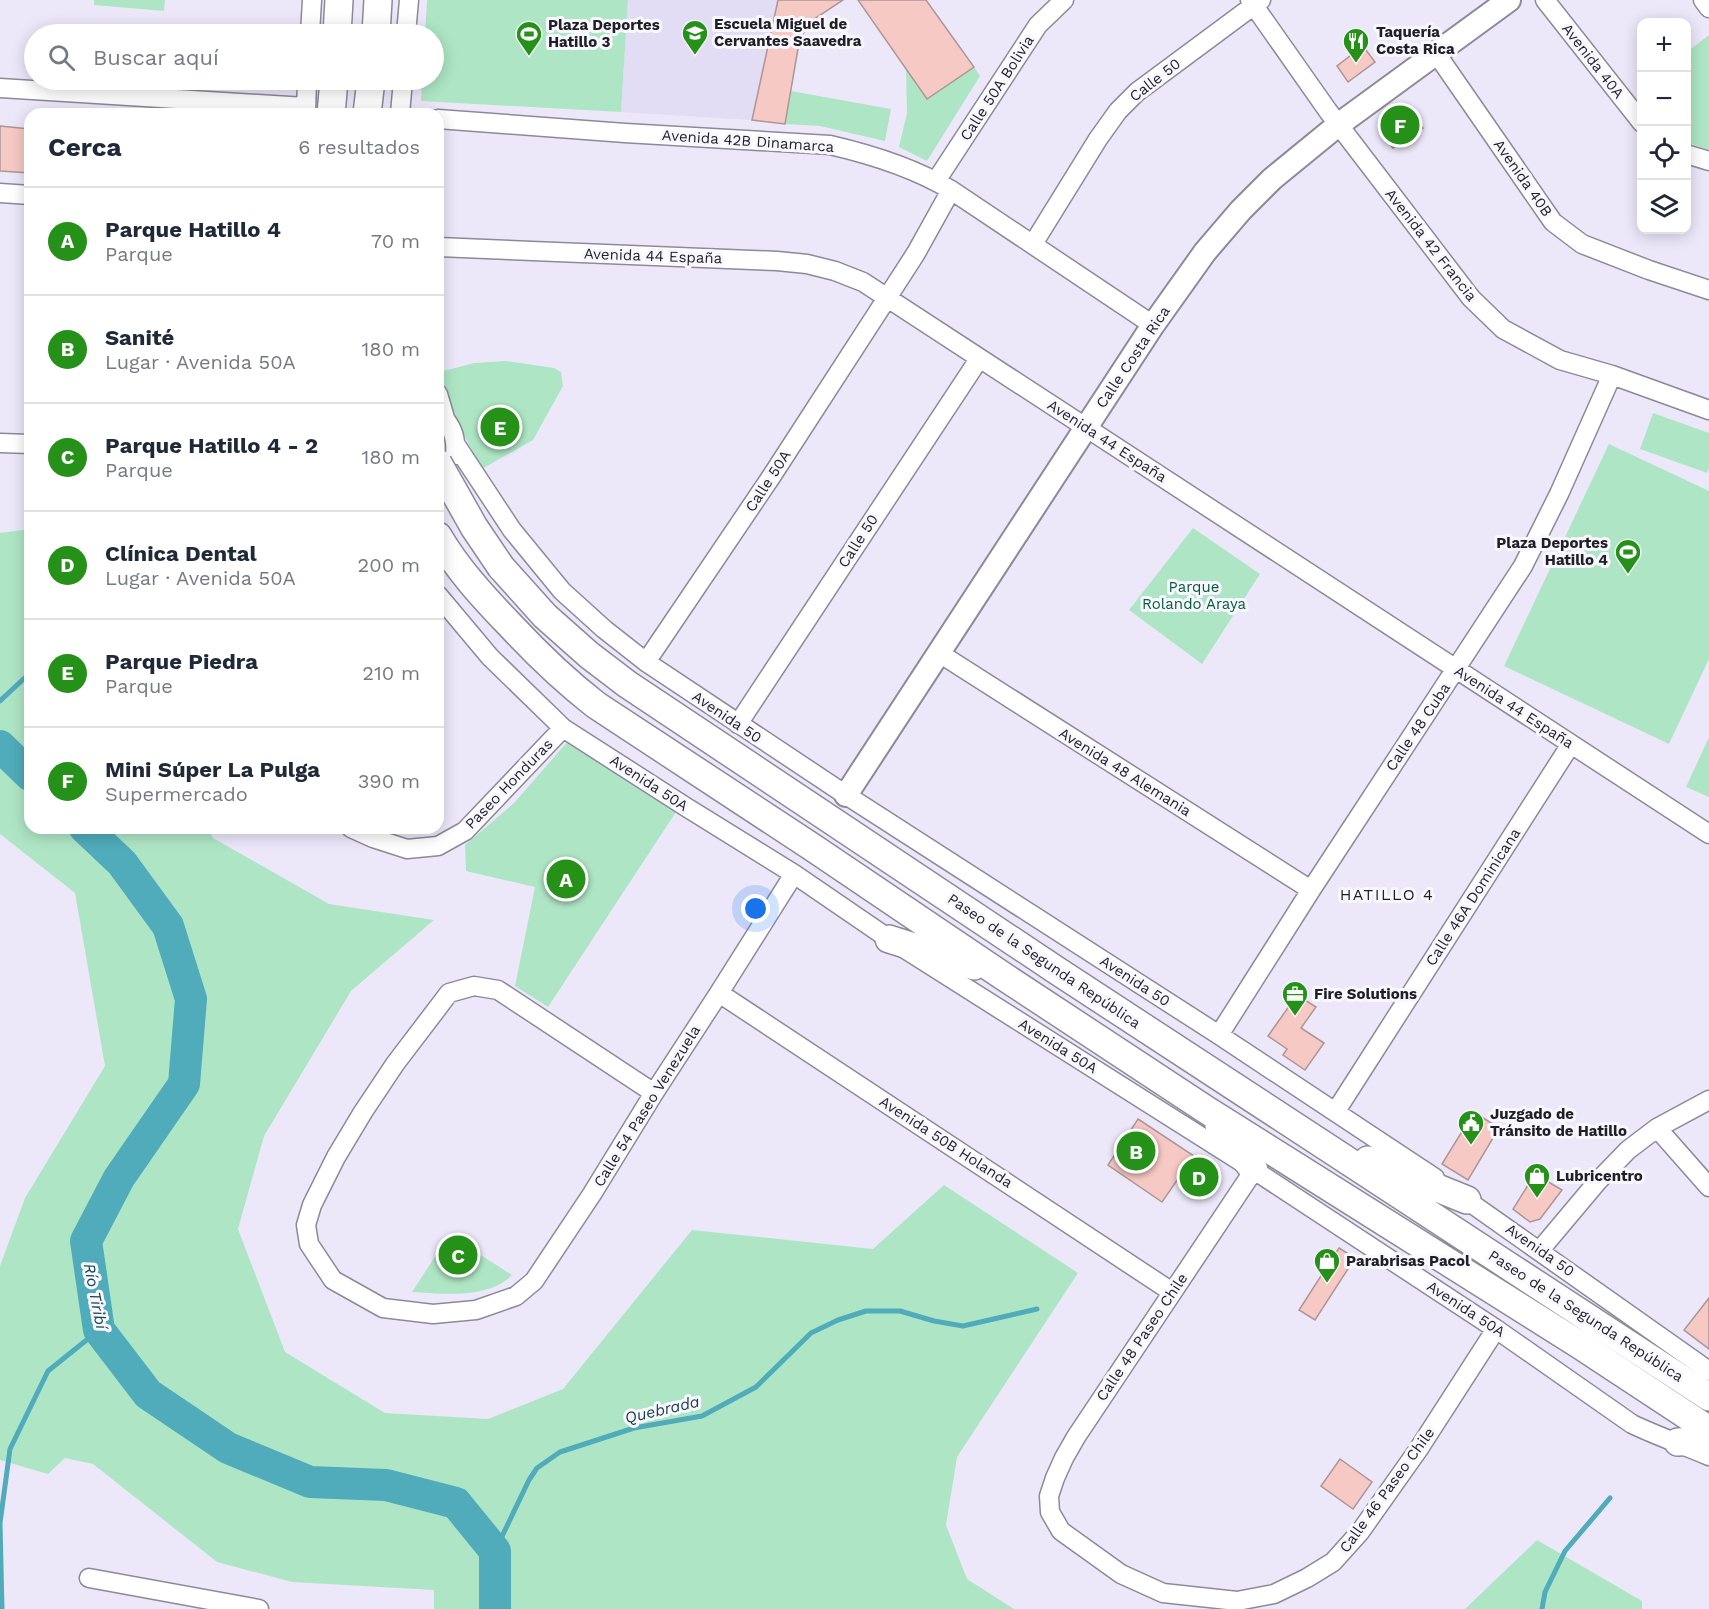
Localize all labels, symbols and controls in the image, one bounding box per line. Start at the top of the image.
place label: Escuela Miguel de Cervantes Saavedra [714,15,862,50]
place label: Plaza Deportes Hatillo 3 [548,16,660,51]
school or university icon: Escuela Miguel de Cervantes Saavedra [680,18,710,56]
map controls [1637,18,1691,234]
button: + [1637,18,1691,72]
sports icon: Plaza Deportes Hatillo 3 [514,19,544,57]
street label: Avenida 40A [1558,20,1628,102]
place label: Taquería Costa Rica [1376,23,1455,58]
search box [24,24,444,90]
restaurant icon: Taquería Costa Rica [1341,26,1371,64]
street label: Calle 50A Bolivia [956,32,1038,144]
icon: search [45,41,78,74]
text: Buscar aquí [93,45,219,70]
street label: Calle 50 [1126,55,1184,105]
button: − [1637,72,1691,126]
pin: F [1380,102,1420,148]
street label: Avenida 42B Dinamarca [661,126,835,156]
button: locate [1637,126,1691,180]
text: Cerca [48,132,122,162]
text: 6 resultados [298,135,420,159]
street label: Avenida 40B [1490,136,1556,220]
button: layers [1637,180,1691,234]
street label: Avenida 42 Francia [1381,185,1481,305]
text: Parque Hatillo 4 [105,217,281,242]
text: A [61,229,74,253]
text: 70 m [371,229,420,253]
text: Parque [105,242,173,266]
street label: Avenida 44 España [584,245,723,267]
street label: Calle Costa Rica [1092,302,1174,411]
text: Sanité [105,325,174,350]
text: B [61,337,74,361]
text: 180 m [362,337,420,361]
text: Lugar · Avenida 50A [105,350,296,374]
street label: Avenida 44 España [1044,396,1170,487]
pin: E [480,404,520,450]
text: Parque Hatillo 4 - 2 [105,433,318,458]
text: C [61,445,74,469]
text: 180 m [362,445,420,469]
street label: Calle 50A [741,447,795,515]
text: Parque [105,458,173,482]
street label: Calle 50 [834,511,882,571]
place label: Plaza Deportes Hatillo 4 [1496,534,1608,569]
sports icon: Plaza Deportes Hatillo 4 [1613,537,1643,575]
text: Clínica Dental [105,541,257,566]
text: D [60,553,75,577]
text: 200 m [358,553,420,577]
text: Lugar · Avenida 50A [105,566,296,590]
park label: Parque Rolando Araya [1142,578,1246,613]
text: Parque Piedra [105,649,258,674]
text: E [61,661,74,685]
text: 210 m [362,661,420,685]
street label: Avenida 44 España [1451,662,1577,753]
text: Parque [105,674,173,698]
street label: Calle 48 Cuba [1382,679,1454,775]
street label: Avenida 50 [689,687,765,747]
street label: Avenida 48 Alemania [1056,724,1195,820]
street label: Paseo Honduras [461,735,557,833]
street label: Avenida 50A [606,751,692,815]
text: Mini Súper La Pulga [105,757,320,782]
text: F [61,769,74,793]
text: 390 m [358,769,420,793]
text: Supermercado [105,782,248,806]
street label: Calle 46A Dominicana [1422,824,1525,969]
pin: A [546,856,586,902]
district label: HATILLO 4 [1340,885,1434,904]
street label: Paseo de la Segunda República [944,890,1144,1033]
your location [741,894,770,923]
street label: Avenida 50 [1097,952,1173,1010]
office icon: Fire Solutions [1280,979,1310,1017]
place label: Fire Solutions [1314,985,1417,1003]
street label: Avenida 50A [1015,1015,1101,1077]
street label: Calle 54 Paseo Venezuela [590,1021,704,1190]
street label: Avenida 50B Holanda [876,1092,1016,1192]
place label: Juzgado de Tránsito de Hatillo [1490,1105,1627,1140]
public building icon: Juzgado de Tránsito de Hatillo [1456,1108,1486,1146]
pin: B [1116,1128,1156,1174]
pin: D [1180,1154,1218,1200]
shop icon: Lubricentro [1522,1161,1552,1199]
place label: Lubricentro [1556,1167,1643,1185]
street label: Avenida 50 [1502,1220,1578,1280]
pin: C [438,1232,478,1278]
shop icon: Parabrisas Pacol [1312,1246,1342,1284]
street label: Paseo de la Segunda República [1485,1246,1687,1386]
place label: Parabrisas Pacol [1346,1252,1470,1270]
water label: Río Tiribí [80,1262,112,1332]
street label: Calle 48 Paseo Chile [1092,1270,1192,1404]
street label: Avenida 50A [1423,1277,1509,1341]
water label: Quebrada [623,1392,701,1427]
street label: Calle 46 Paseo Chile [1336,1424,1438,1556]

